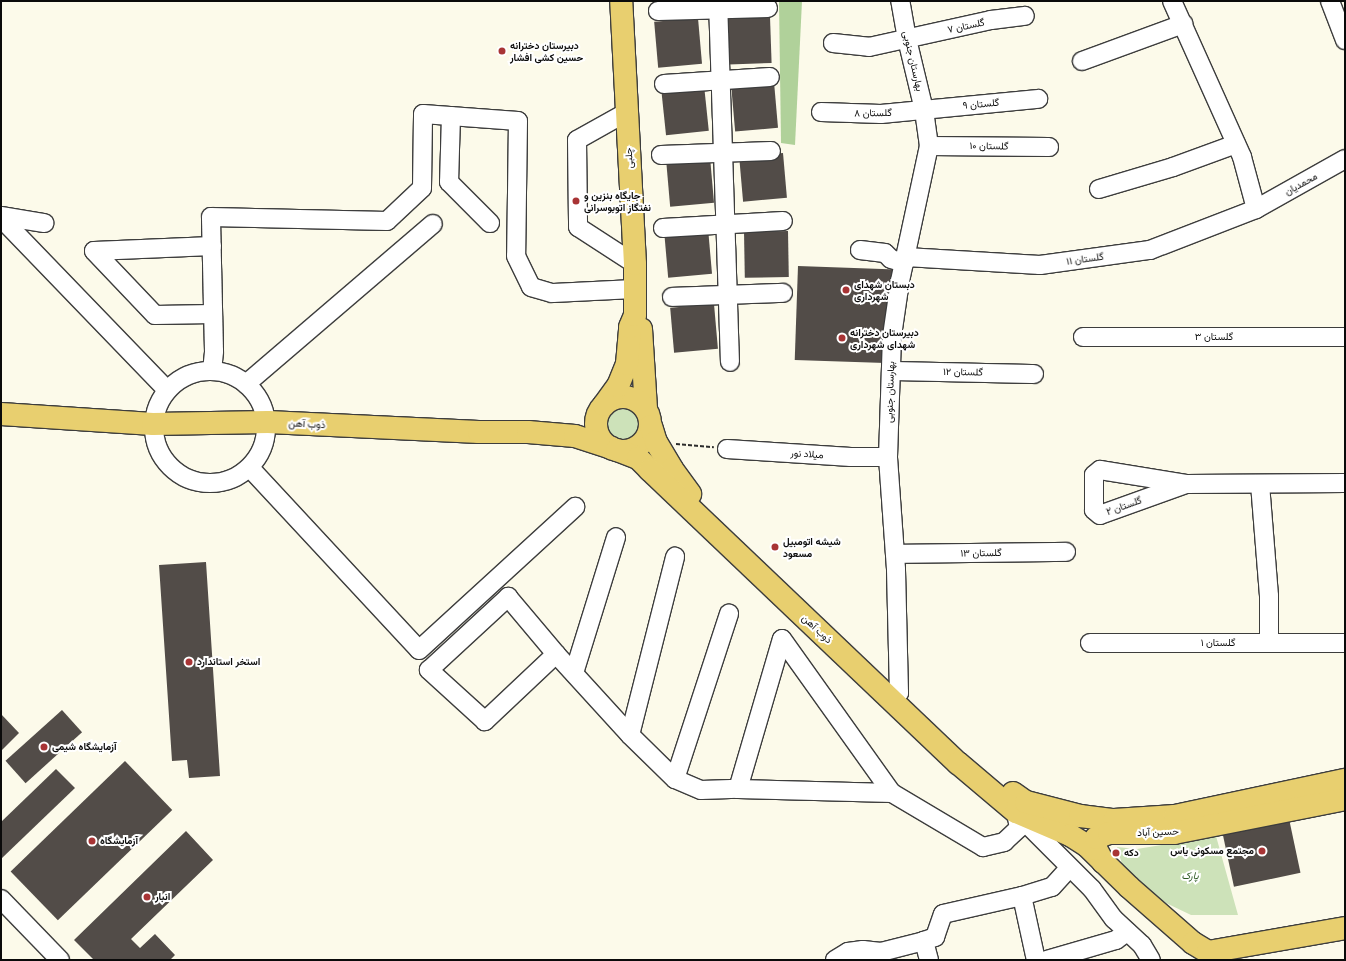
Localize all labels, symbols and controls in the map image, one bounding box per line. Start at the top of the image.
street label: گلستان ۷ [946,16,986,36]
street label: بهارستان جنوبی [900,30,926,92]
place label: دبیرستان دخترانه حسین کشی افشار [510,39,583,62]
marker: دبیرستان دخترانه حسین کشی افشار [497,46,507,56]
street label: گلستان ۹ [962,96,1000,112]
street label: گلستان ۸ [854,107,892,119]
street label: گلستان ۱۰ [969,140,1009,152]
street label: چلبی [622,147,636,169]
street label: محمدیان [1282,170,1320,198]
place label: جایگاه بنزین و نفتگاز اتوبوسرانی [584,189,651,212]
marker: جایگاه بنزین و نفتگاز اتوبوسرانی [571,196,581,206]
street label: گلستان ۱۱ [1066,250,1104,268]
place label: دبستان شهدای شهرداری [854,278,915,302]
marker: دبستان شهدای شهرداری [841,285,851,295]
place label: دبیرستان دخترانه شهدای شهرداری [850,326,919,350]
street label: گلستان ۳ [1195,331,1233,343]
marker: دبیرستان دخترانه شهدای شهرداری [837,333,847,343]
street label: بهارستان جنوبی [883,361,897,423]
street label: گلستان ۱۲ [943,366,983,378]
street label: ذوب آهن [288,417,326,431]
street label: میلاد نور [790,447,824,461]
street label: گلستان ۲ [1105,494,1143,518]
place label: شیشه اتومبیل مسعود [783,535,841,558]
marker: شیشه اتومبیل مسعود [770,542,780,552]
street label: گلستان ۱۳ [960,547,1002,559]
street label: ذوب آهن [799,612,835,646]
street label: گلستان ۱ [1201,637,1235,649]
place label: استخر استاندارد [197,656,260,668]
marker: استخر استاندارد [184,657,194,667]
place label: آزمایشگاه شیمی [52,741,117,753]
marker: آزمایشگاه شیمی [39,742,49,752]
street label: حسین آباد [1137,825,1179,839]
place label: آزمایشگاه [100,835,138,847]
marker: آزمایشگاه [87,836,97,846]
place label: مجتمع مسکونی یاس [1170,845,1254,857]
marker: مجتمع مسکونی یاس [1257,846,1267,856]
place label: دکه [1124,847,1139,859]
marker: دکه [1111,848,1121,858]
park label: پارک [1182,870,1198,882]
place label: انبار [155,891,170,903]
marker: انبار [142,892,152,902]

